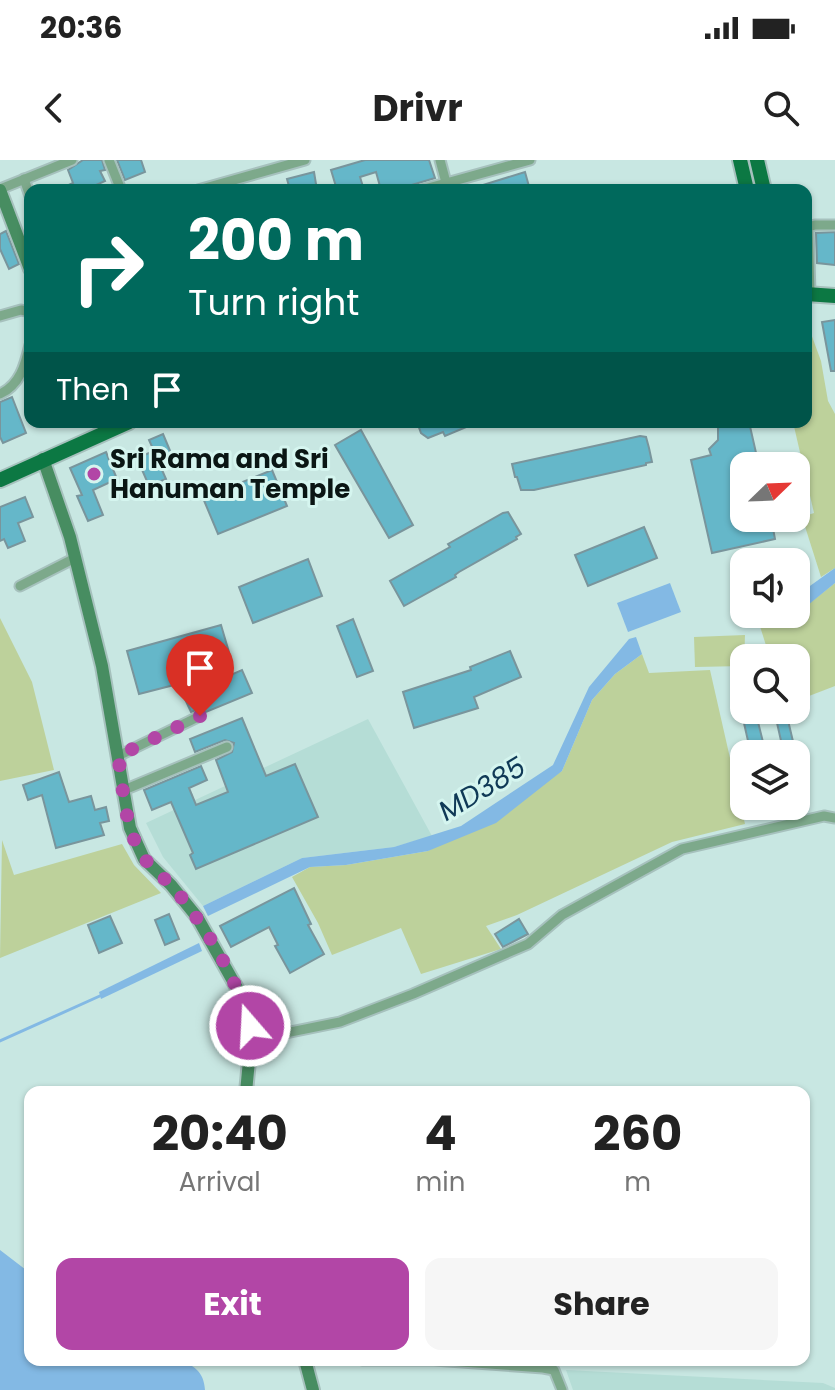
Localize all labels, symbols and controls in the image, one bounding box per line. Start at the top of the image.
text: 20:36 [40,6,122,49]
text: Drivr [372,83,463,134]
icon: back [32,86,76,130]
icon: search [759,86,803,130]
text: 200 m [188,201,364,280]
icon: right [56,216,160,320]
text: Turn right [188,277,359,328]
text: Then [56,368,129,411]
icon: arrive [145,368,189,412]
place label: Sri Rama and Sri Hanuman Temple [110,441,350,507]
north arrow [730,452,810,532]
map controls [730,452,810,820]
marker: Sri Rama and Sri Hanuman Temple [85,465,103,483]
button: sound [730,548,810,628]
pin [166,634,234,716]
button: search [730,644,810,724]
icon: arrive [178,646,222,690]
button: layers [730,740,810,820]
water label: MD385 [431,748,533,830]
position arrow [208,984,292,1068]
text: 20:40 [152,1100,288,1167]
text: 4 [424,1100,457,1167]
text: 260 [593,1100,682,1167]
text: Arrival [179,1164,261,1200]
text: min [416,1164,465,1200]
text: m [624,1164,651,1200]
button: Exit [56,1258,409,1350]
button: Share [425,1258,778,1350]

